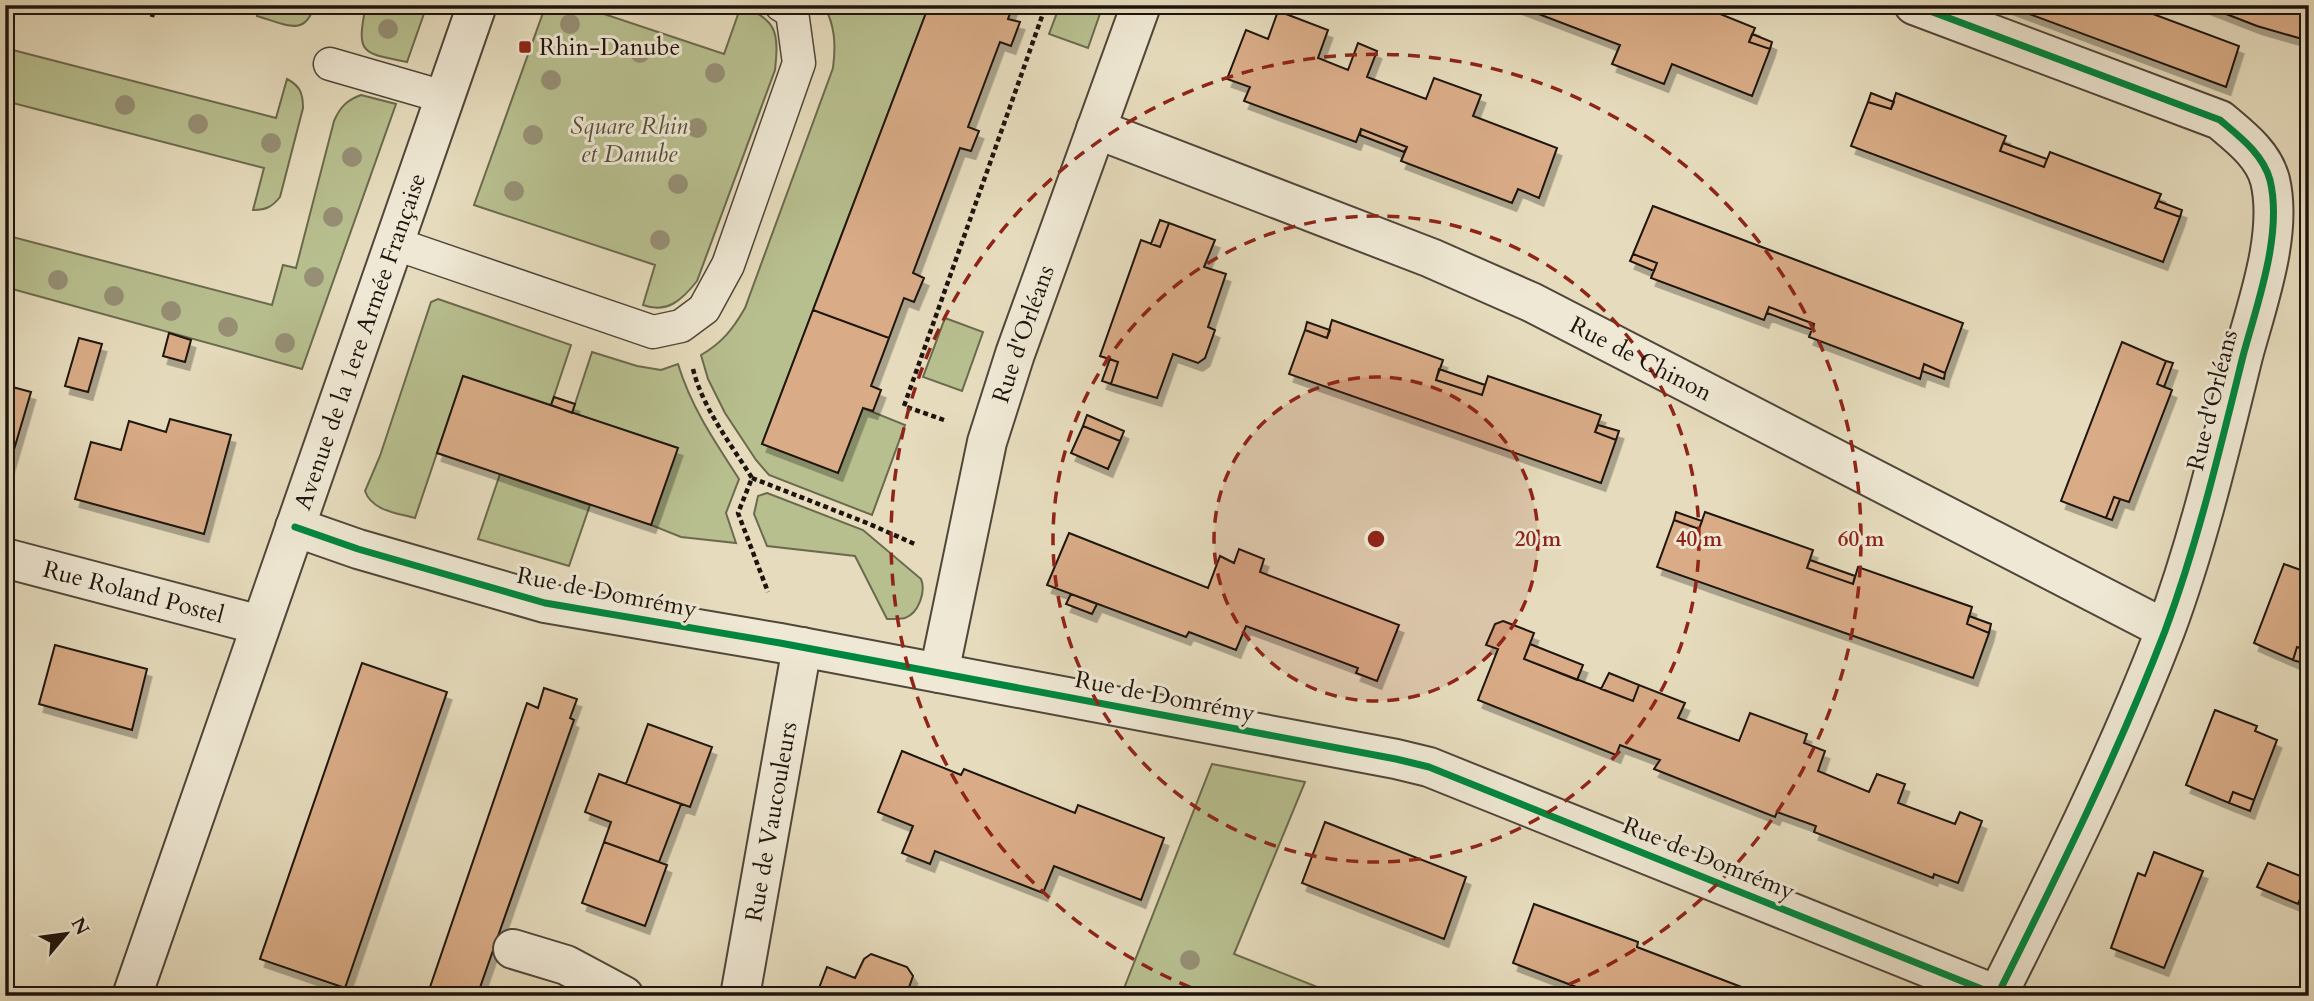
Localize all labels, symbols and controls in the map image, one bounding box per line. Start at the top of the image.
place label: Rhin-Danube [539,31,680,64]
marker: Rhin-Danube [517,39,533,55]
park label: Square Rhin et Danube [570,110,688,171]
street label: Avenue de la 1ere Armée Française [286,169,434,515]
street label: Rue d'Orléans [985,260,1063,407]
street label: Rue de Chinon [1564,309,1718,410]
street label: Rue d'Orléans [2179,326,2246,474]
text: 20 m [1515,525,1562,554]
text: 40 m [1676,525,1723,554]
text: 60 m [1838,525,1885,554]
centre of rings [1364,527,1388,551]
street label: Rue Roland Postel [39,553,228,632]
street label: Rue de Domrémy [514,559,700,626]
street label: Rue de Domrémy [1072,663,1258,730]
street label: Rue de Vaucouleurs [737,719,805,924]
street label: Rue de Domrémy [1618,809,1800,908]
north arrow [32,900,102,970]
text: N [65,913,96,940]

